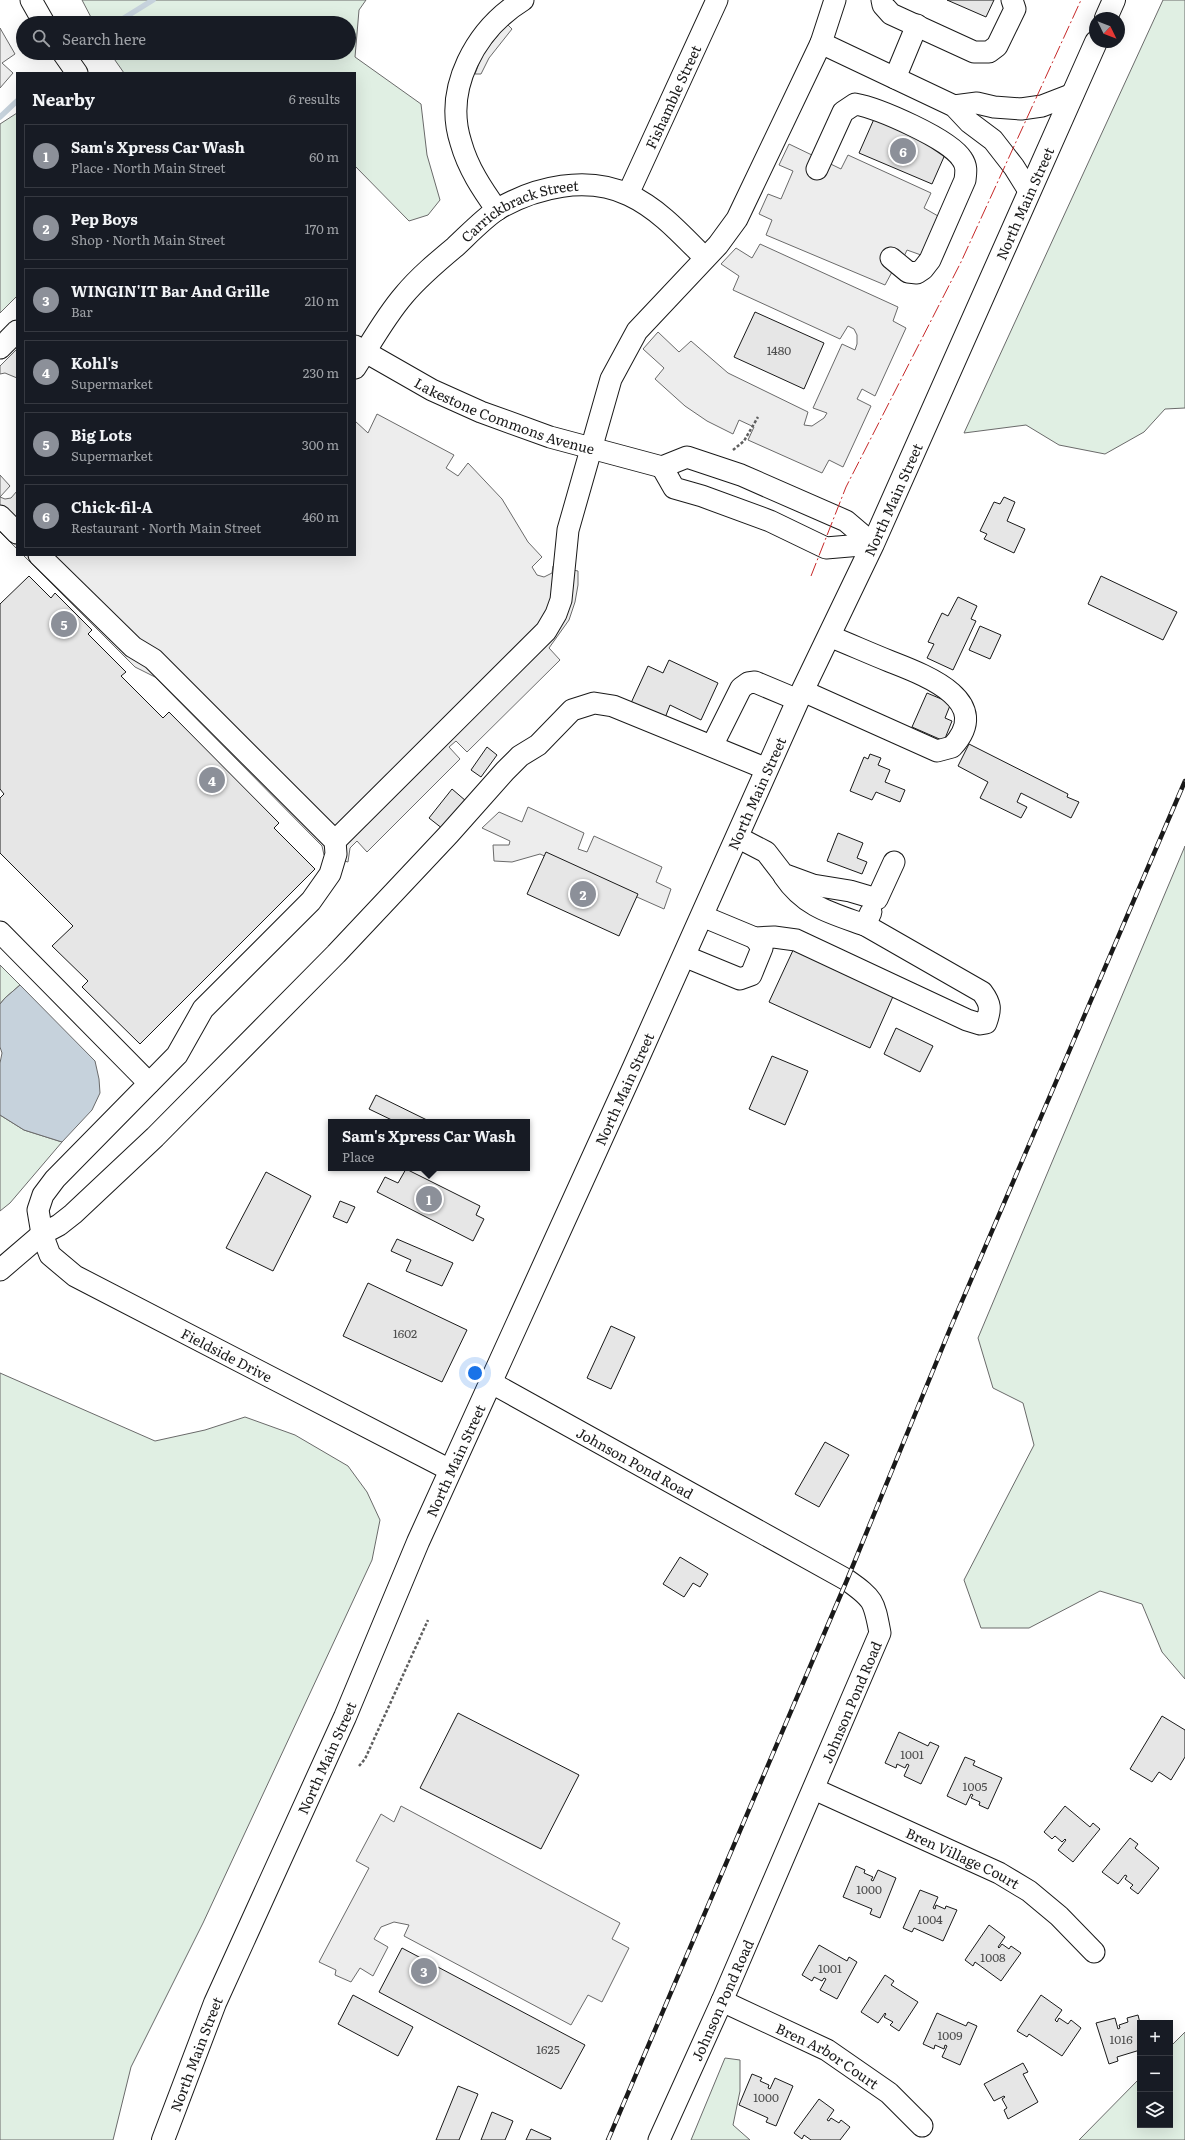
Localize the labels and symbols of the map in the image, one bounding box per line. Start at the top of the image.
north arrow [1089,12,1125,48]
street label: Fishamble Street [640,41,705,152]
pin: 6 [890,136,916,166]
street label: North Main Street [991,143,1058,263]
street label: Carrickbrack Street [456,175,579,246]
house number: 1480 [767,341,791,359]
street label: Lakestone Commons Avenue [411,372,597,459]
street label: North Main Street [859,439,927,559]
pin: 5 [51,609,77,639]
street label: North Main Street [722,733,790,853]
pin: 4 [199,765,225,795]
pin: 2 [570,879,596,909]
street label: North Main Street [590,1029,658,1148]
pin: 1 [416,1184,442,1214]
street label: Fieldside Drive [178,1323,276,1386]
house number: 1602 [393,1324,417,1342]
your location [465,1363,485,1383]
street label: North Main Street [421,1401,490,1520]
street label: Johnson Pond Road [573,1422,698,1503]
street label: Johnson Pond Road [816,1637,886,1766]
street label: North Main Street [292,1698,361,1817]
house number: 1001 [900,1745,924,1763]
house number: 1005 [963,1777,987,1795]
street label: Bren Village Court [903,1822,1024,1893]
house number: 1000 [856,1880,882,1898]
house number: 1004 [917,1910,943,1928]
street label: Johnson Pond Road [686,1936,758,2064]
house number: 1008 [980,1948,1006,1966]
pin: 3 [411,1956,437,1986]
house number: 1001 [818,1959,842,1977]
street label: North Main Street [165,1993,227,2114]
street label: Bren Arbor Court [773,2018,883,2093]
house number: 1009 [937,2026,963,2044]
house number: 1016 [1109,2030,1133,2048]
house number: 1625 [536,2040,560,2058]
house number: 1000 [753,2088,779,2106]

